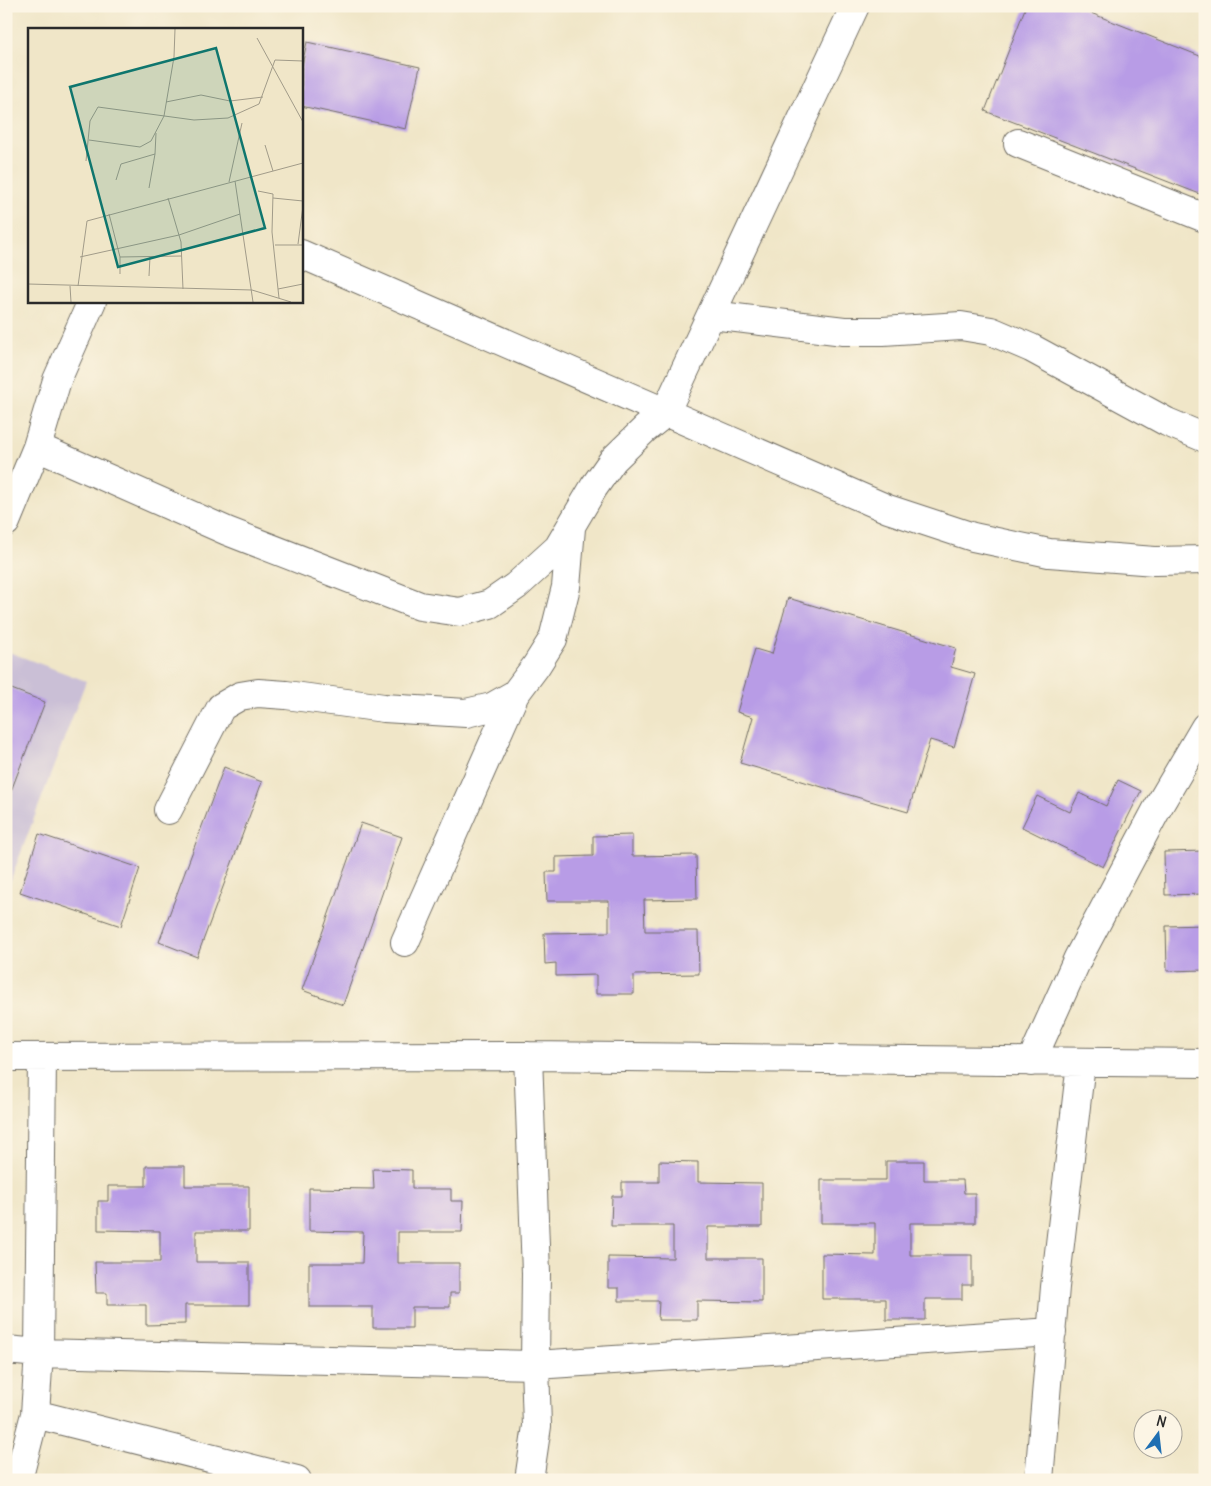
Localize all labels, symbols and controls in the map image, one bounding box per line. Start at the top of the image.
inset map [28,28,302,302]
north arrow [1134,1408,1184,1458]
text: N [1154,1411,1168,1431]

